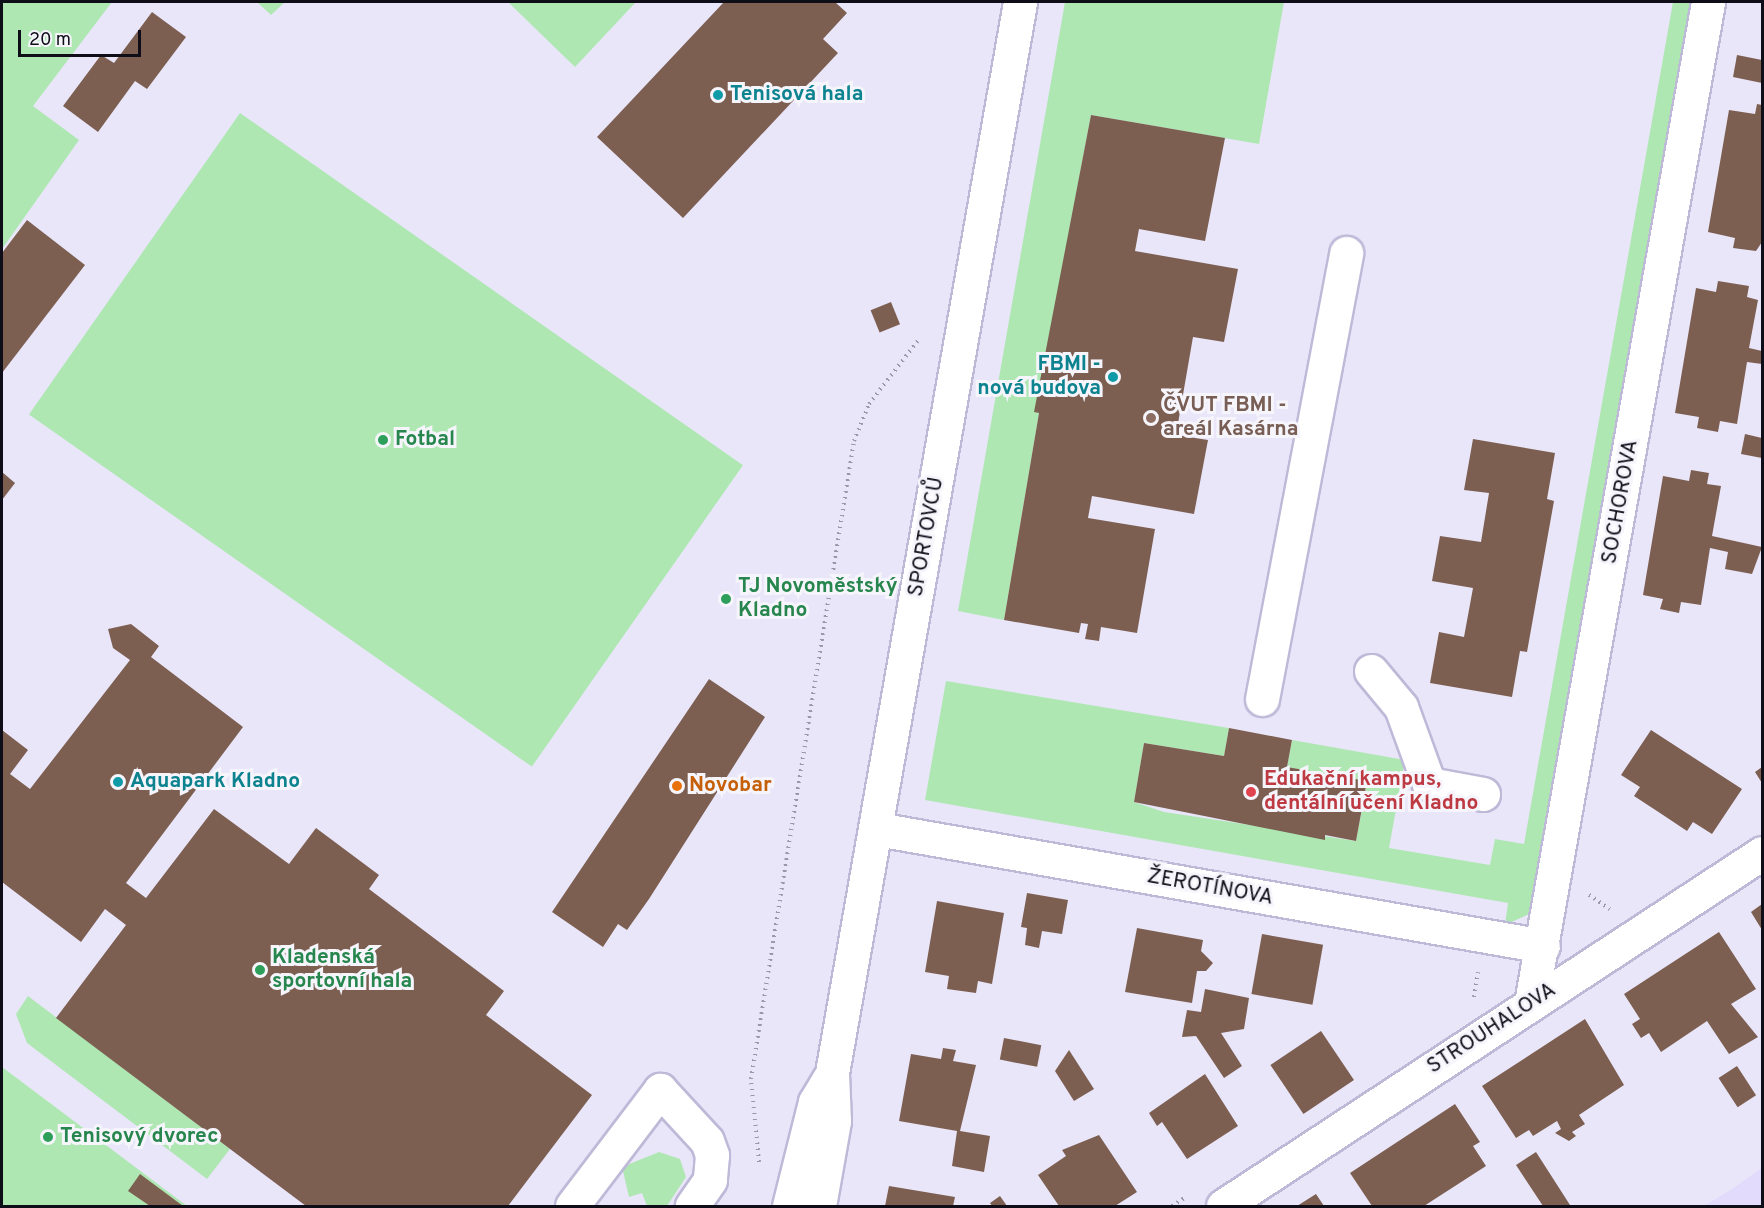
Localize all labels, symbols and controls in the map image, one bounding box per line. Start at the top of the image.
scale bar [21,18,144,56]
text: 20 m [29,29,71,52]
place label: Tenisová hala [730,82,863,108]
marker: Tenisová hala [711,88,725,102]
place label: FBMI - nová budova [977,352,1101,402]
marker: FBMI - nová budova [1106,370,1120,384]
place label: ČVUT FBMI - areál Kasárna [1163,393,1298,443]
marker: ČVUT FBMI - areál Kasárna [1144,411,1158,425]
place label: Fotbal [395,427,455,453]
marker: Fotbal [376,433,390,447]
street label: SOCHOROVA [1598,438,1644,566]
street label: SPORTOVCŮ [904,475,950,599]
place label: TJ Novoměstský Kladno [738,574,898,624]
marker: TJ Novoměstský Kladno [719,592,733,606]
place label: Edukační kampus, dentální učení Kladno [1264,767,1478,817]
place label: Aquapark Kladno [130,769,300,795]
place label: Novobar [689,773,772,799]
marker: Aquapark Kladno [111,775,125,789]
marker: Novobar [670,779,684,793]
marker: Edukační kampus, dentální učení Kladno [1242,783,1260,801]
street label: ŽEROTÍNOVA [1145,865,1275,911]
place label: Kladenská sportovní hala [272,945,412,995]
marker: Kladenská sportovní hala [253,963,267,977]
street label: STROUHALOVA [1423,978,1561,1080]
place label: Tenisový dvorec [60,1124,219,1150]
marker: Tenisový dvorec [41,1130,55,1144]

